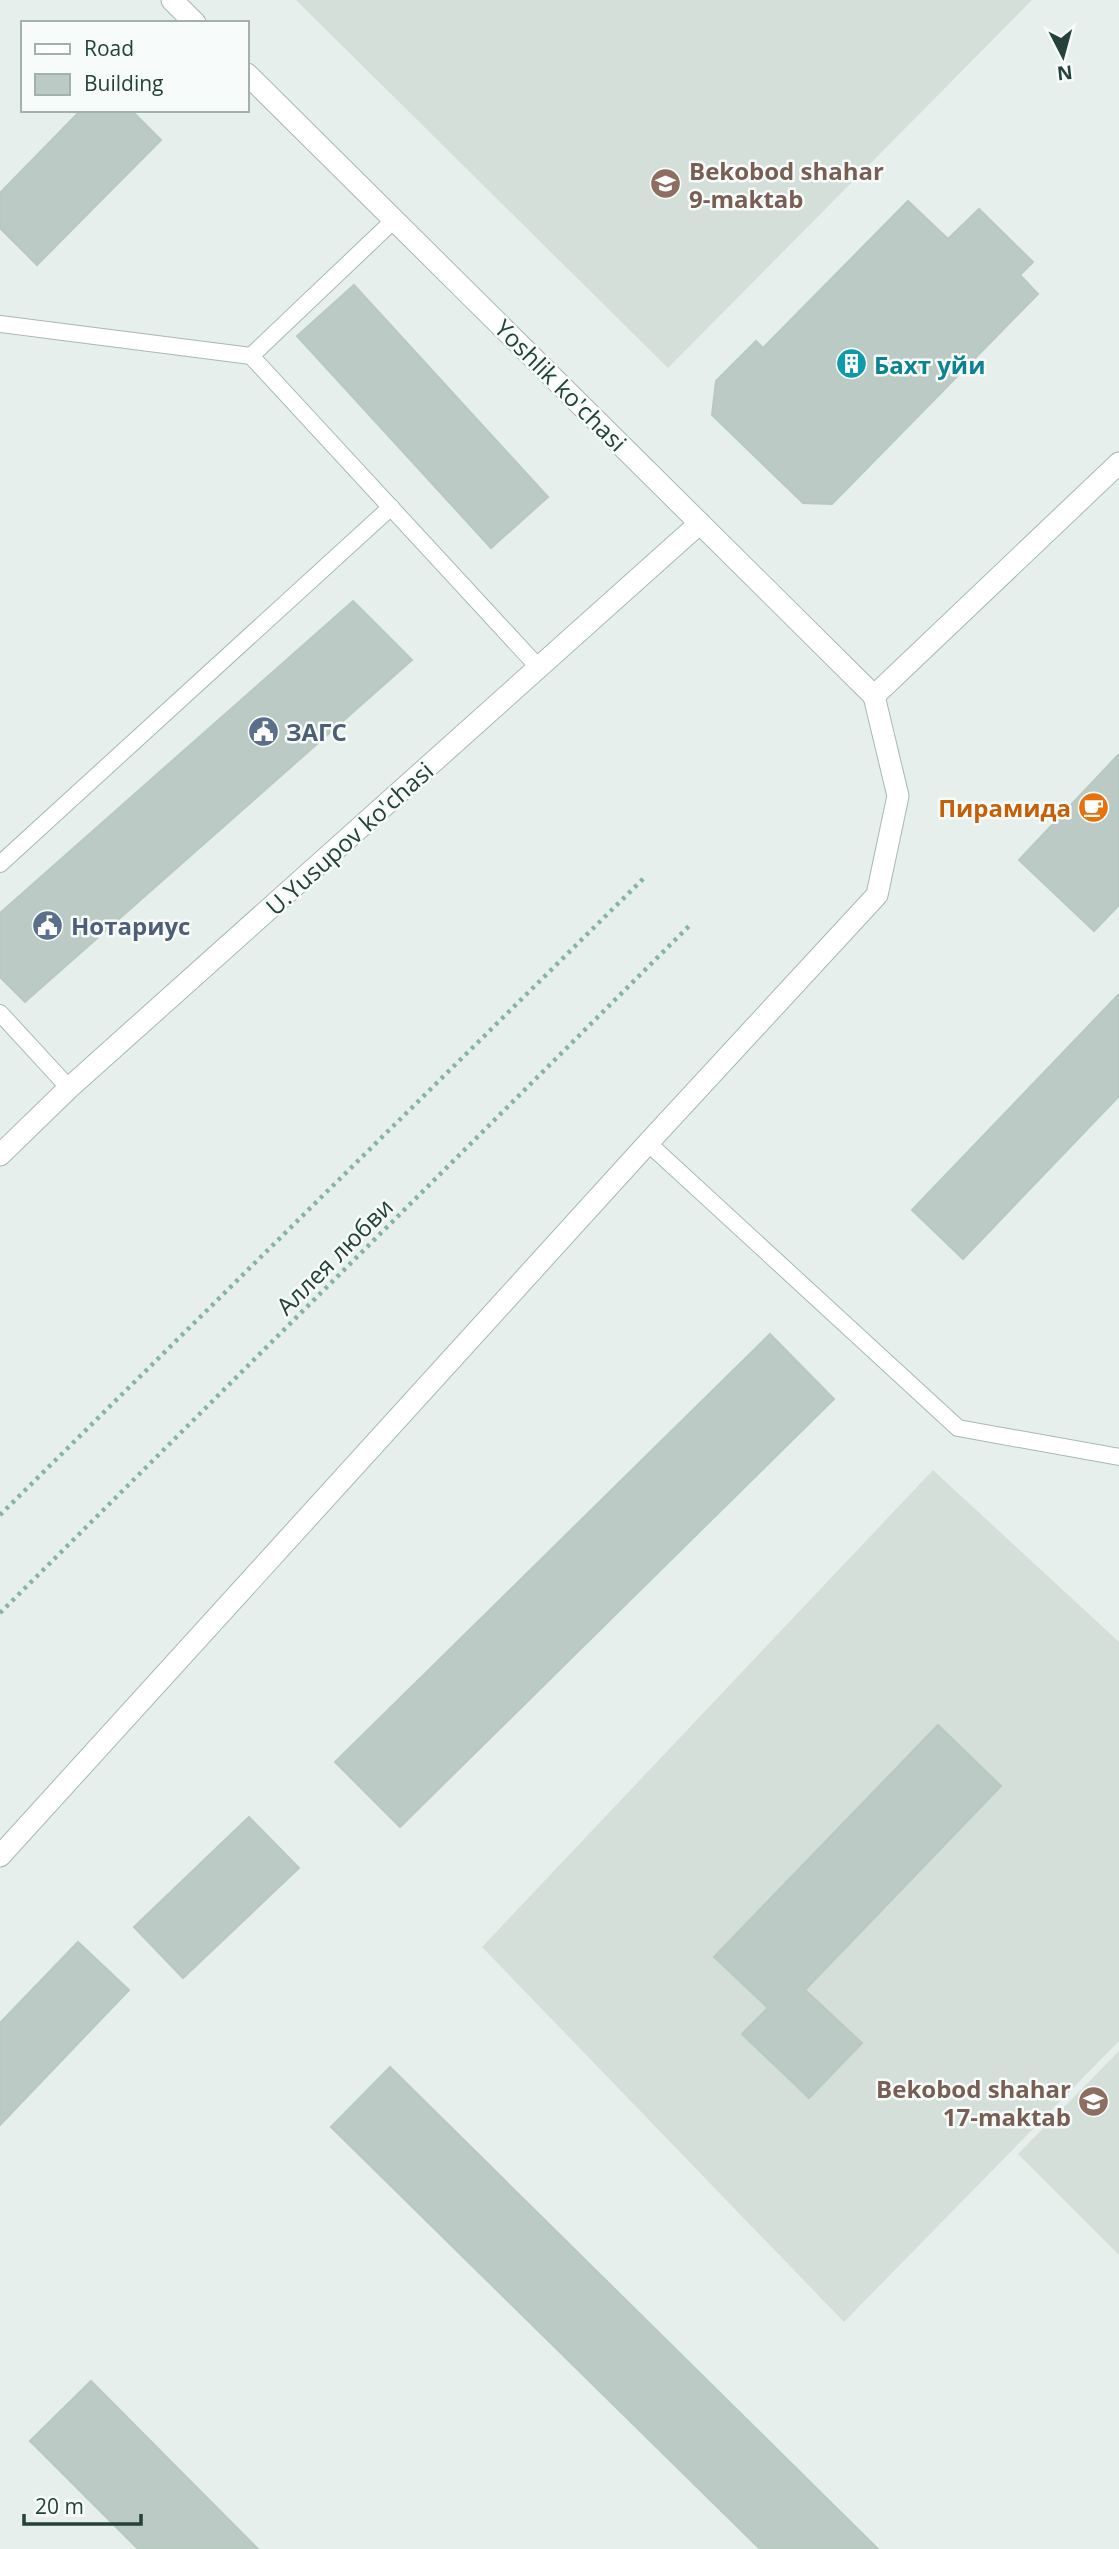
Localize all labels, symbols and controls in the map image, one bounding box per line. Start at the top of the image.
legend [21,21,248,112]
north arrow [1028,21,1098,91]
text: Road [84,34,134,62]
text: N [1056,59,1074,87]
text: Building [84,69,163,97]
place label: Bekobod shahar 9-maktab [689,154,884,215]
school or university icon: Bekobod shahar 9-maktab [649,167,683,201]
street label: Yoshlik ko'chasi [488,312,634,458]
building icon: Бахт уйи [834,347,868,381]
place label: Бахт уйи [874,348,985,381]
public building icon: ЗАГС [246,714,280,748]
place label: ЗАГС [286,715,347,748]
street label: U.Yusupov ko'chasi [258,754,440,922]
cafe icon: Пирамида [1077,790,1111,824]
place label: Пирамида [938,791,1071,824]
public building icon: Нотариус [31,908,65,942]
place label: Нотариус [71,909,190,942]
street label: Аллея любви [268,1190,400,1322]
place label: Bekobod shahar 17-maktab [876,2072,1071,2133]
school or university icon: Bekobod shahar 17-maktab [1077,2085,1111,2119]
scale bar [24,2482,142,2526]
text: 20 m [35,2492,84,2520]

